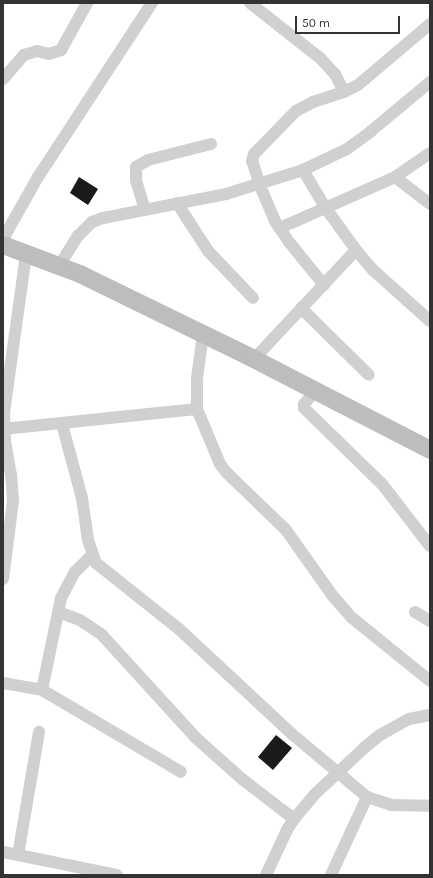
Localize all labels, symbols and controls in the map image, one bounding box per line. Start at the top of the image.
scale bar [297,8,402,34]
text: 50 m [302,16,330,30]

